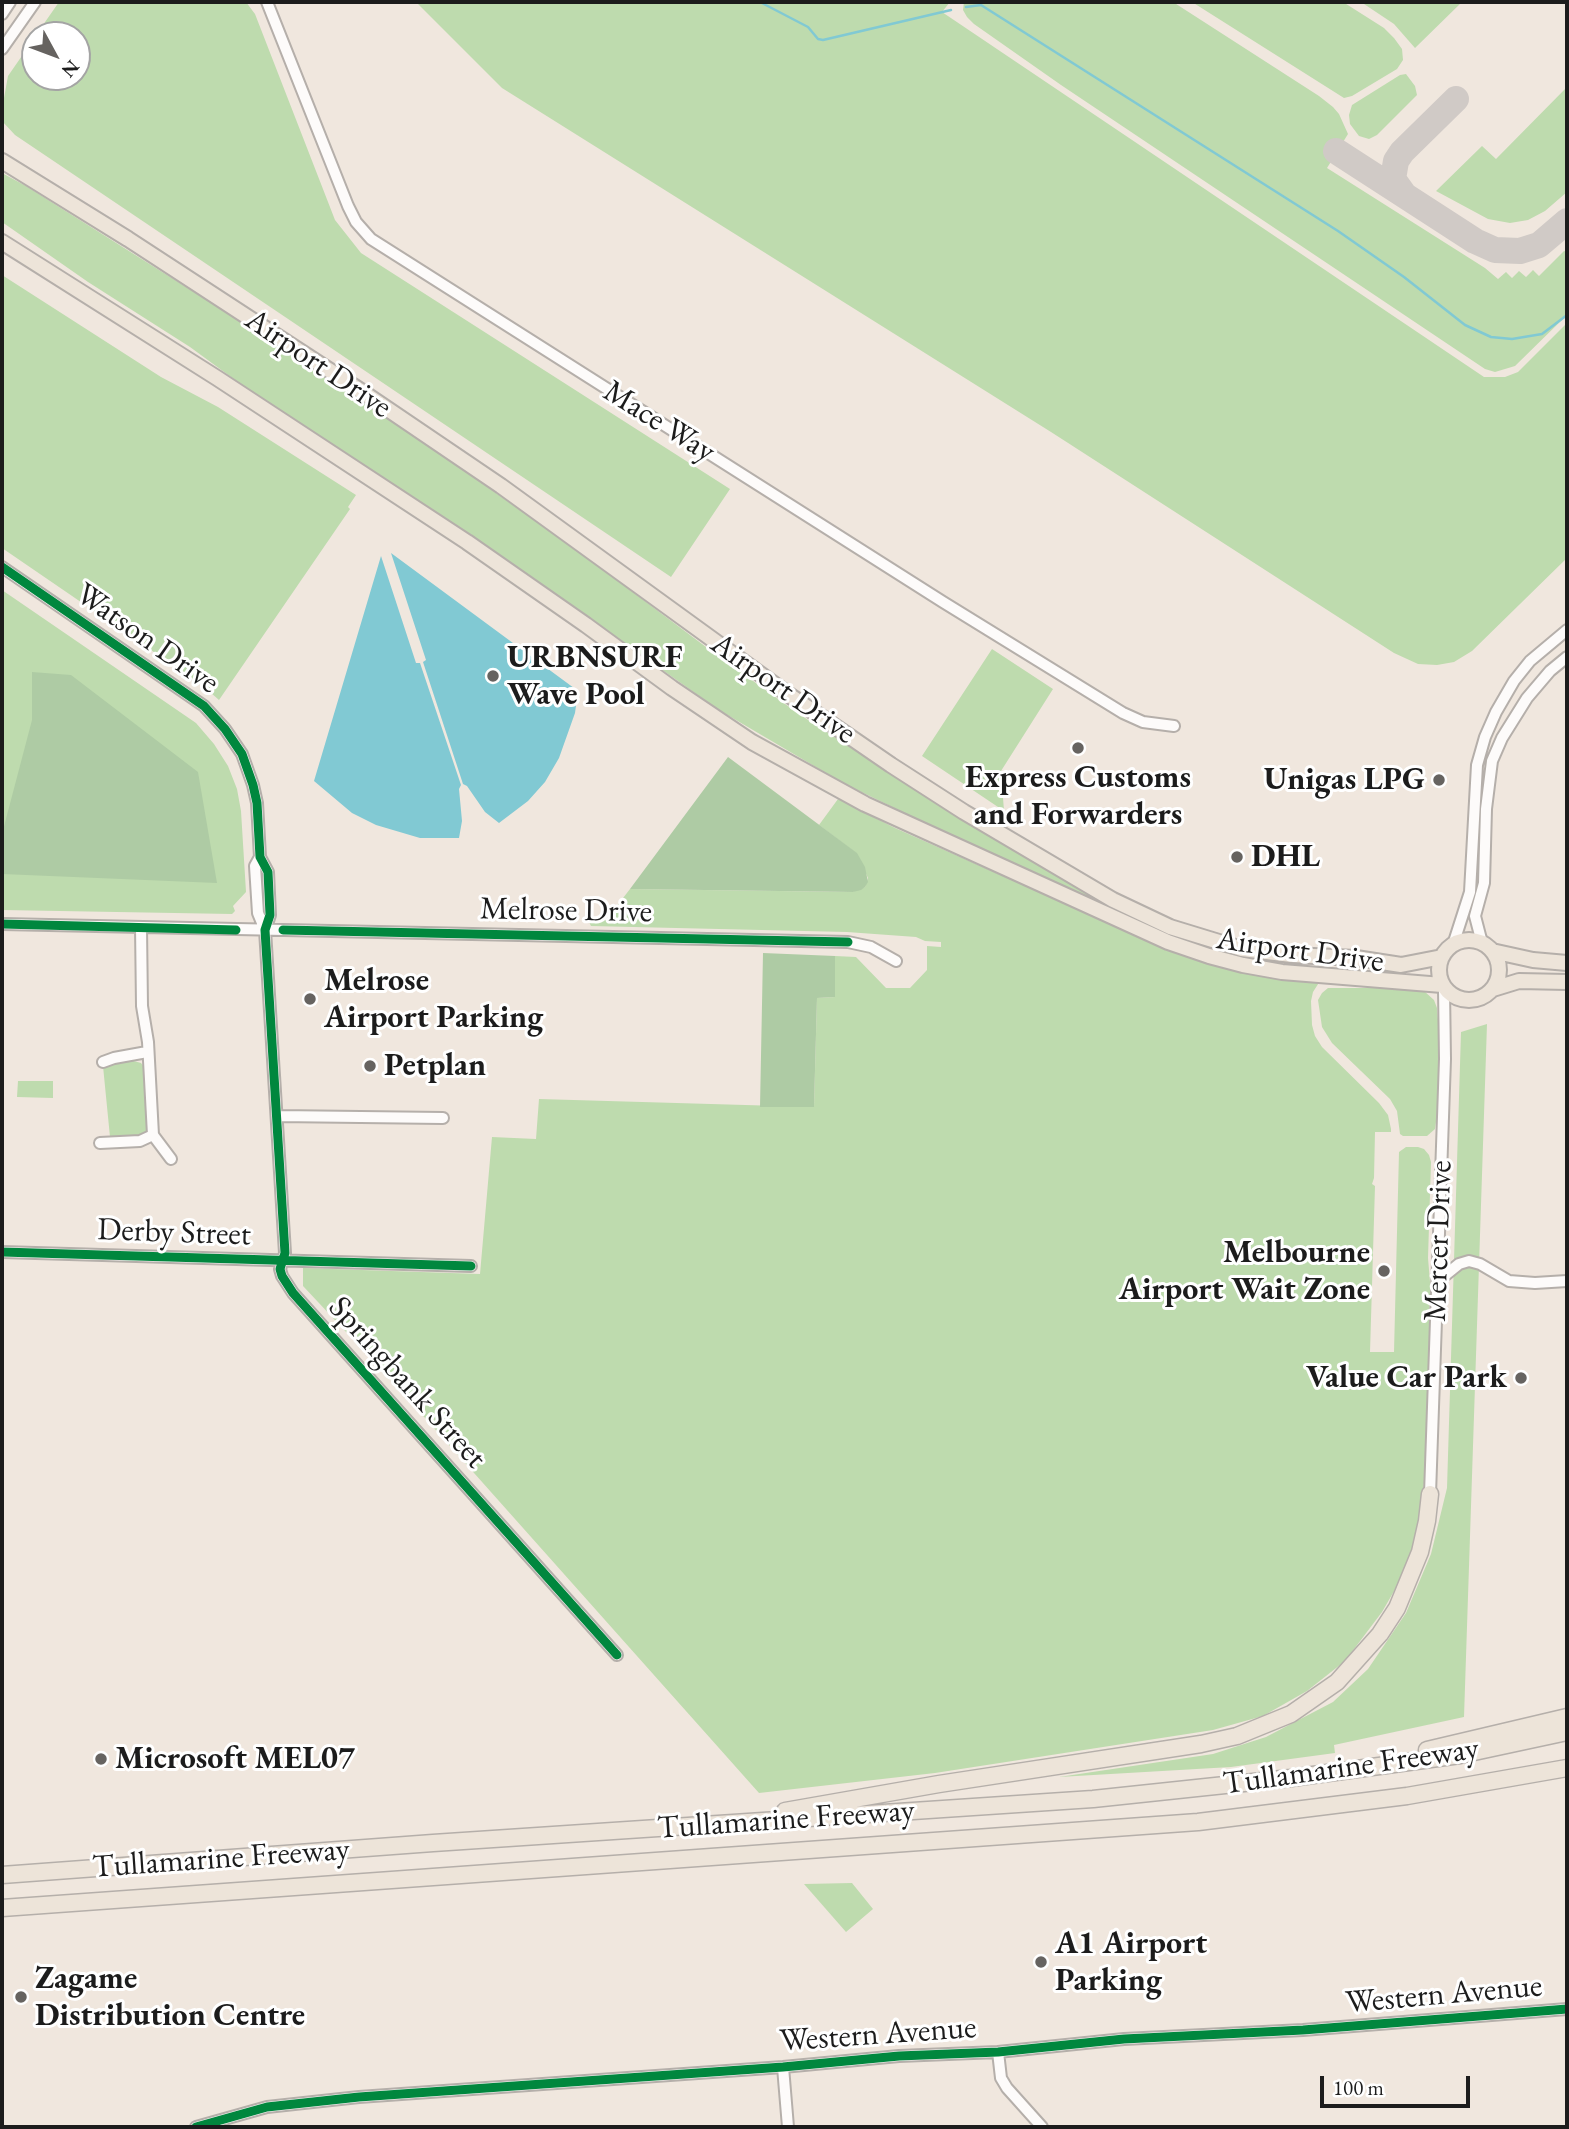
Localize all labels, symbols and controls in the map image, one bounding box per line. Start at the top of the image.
north arrow [21,21,91,91]
text: N [56,55,85,83]
street label: Airport Drive [237,301,399,427]
street label: Mace Way [596,373,722,471]
street label: Watson Drive [68,575,226,703]
street label: Airport Drive [703,625,863,753]
place label: URBNSURF Wave Pool [507,639,683,714]
marker: URBNSURF Wave Pool [485,668,501,684]
marker: Express Customs and Forwarders [1070,740,1086,756]
place label: Express Customs and Forwarders [965,759,1191,834]
place label: Unigas LPG [1264,761,1425,799]
marker: Unigas LPG [1431,772,1447,788]
place label: DHL [1251,838,1320,876]
marker: DHL [1229,849,1245,865]
street label: Melrose Drive [479,890,653,932]
street label: Airport Drive [1214,920,1386,982]
place label: Melrose Airport Parking [324,962,543,1037]
marker: Melrose Airport Parking [302,991,318,1007]
place label: Petplan [384,1047,486,1085]
marker: Petplan [362,1058,378,1074]
street label: Mercer Drive [1417,1160,1461,1322]
street label: Derby Street [97,1211,251,1255]
place label: Melbourne Airport Wait Zone [1119,1234,1370,1309]
marker: Melbourne Airport Wait Zone [1376,1263,1392,1279]
street label: Springbank Street [320,1289,494,1477]
place label: Value Car Park [1306,1359,1507,1397]
marker: Value Car Park [1513,1370,1529,1386]
street label: Tullamarine Freeway [1221,1730,1481,1804]
place label: Microsoft MEL07 [115,1740,355,1778]
marker: Microsoft MEL07 [93,1751,109,1767]
street label: Tullamarine Freeway [656,1792,916,1848]
street label: Tullamarine Freeway [91,1831,351,1887]
place label: A1 Airport Parking [1055,1925,1207,2000]
marker: A1 Airport Parking [1033,1954,1049,1970]
place label: Zagame Distribution Centre [35,1960,305,2035]
street label: Western Avenue [1344,1967,1544,2023]
marker: Zagame Distribution Centre [13,1989,29,2005]
street label: Western Avenue [778,2009,978,2061]
scale bar [1324,2062,1474,2106]
text: 100 m [1333,2074,1384,2101]

